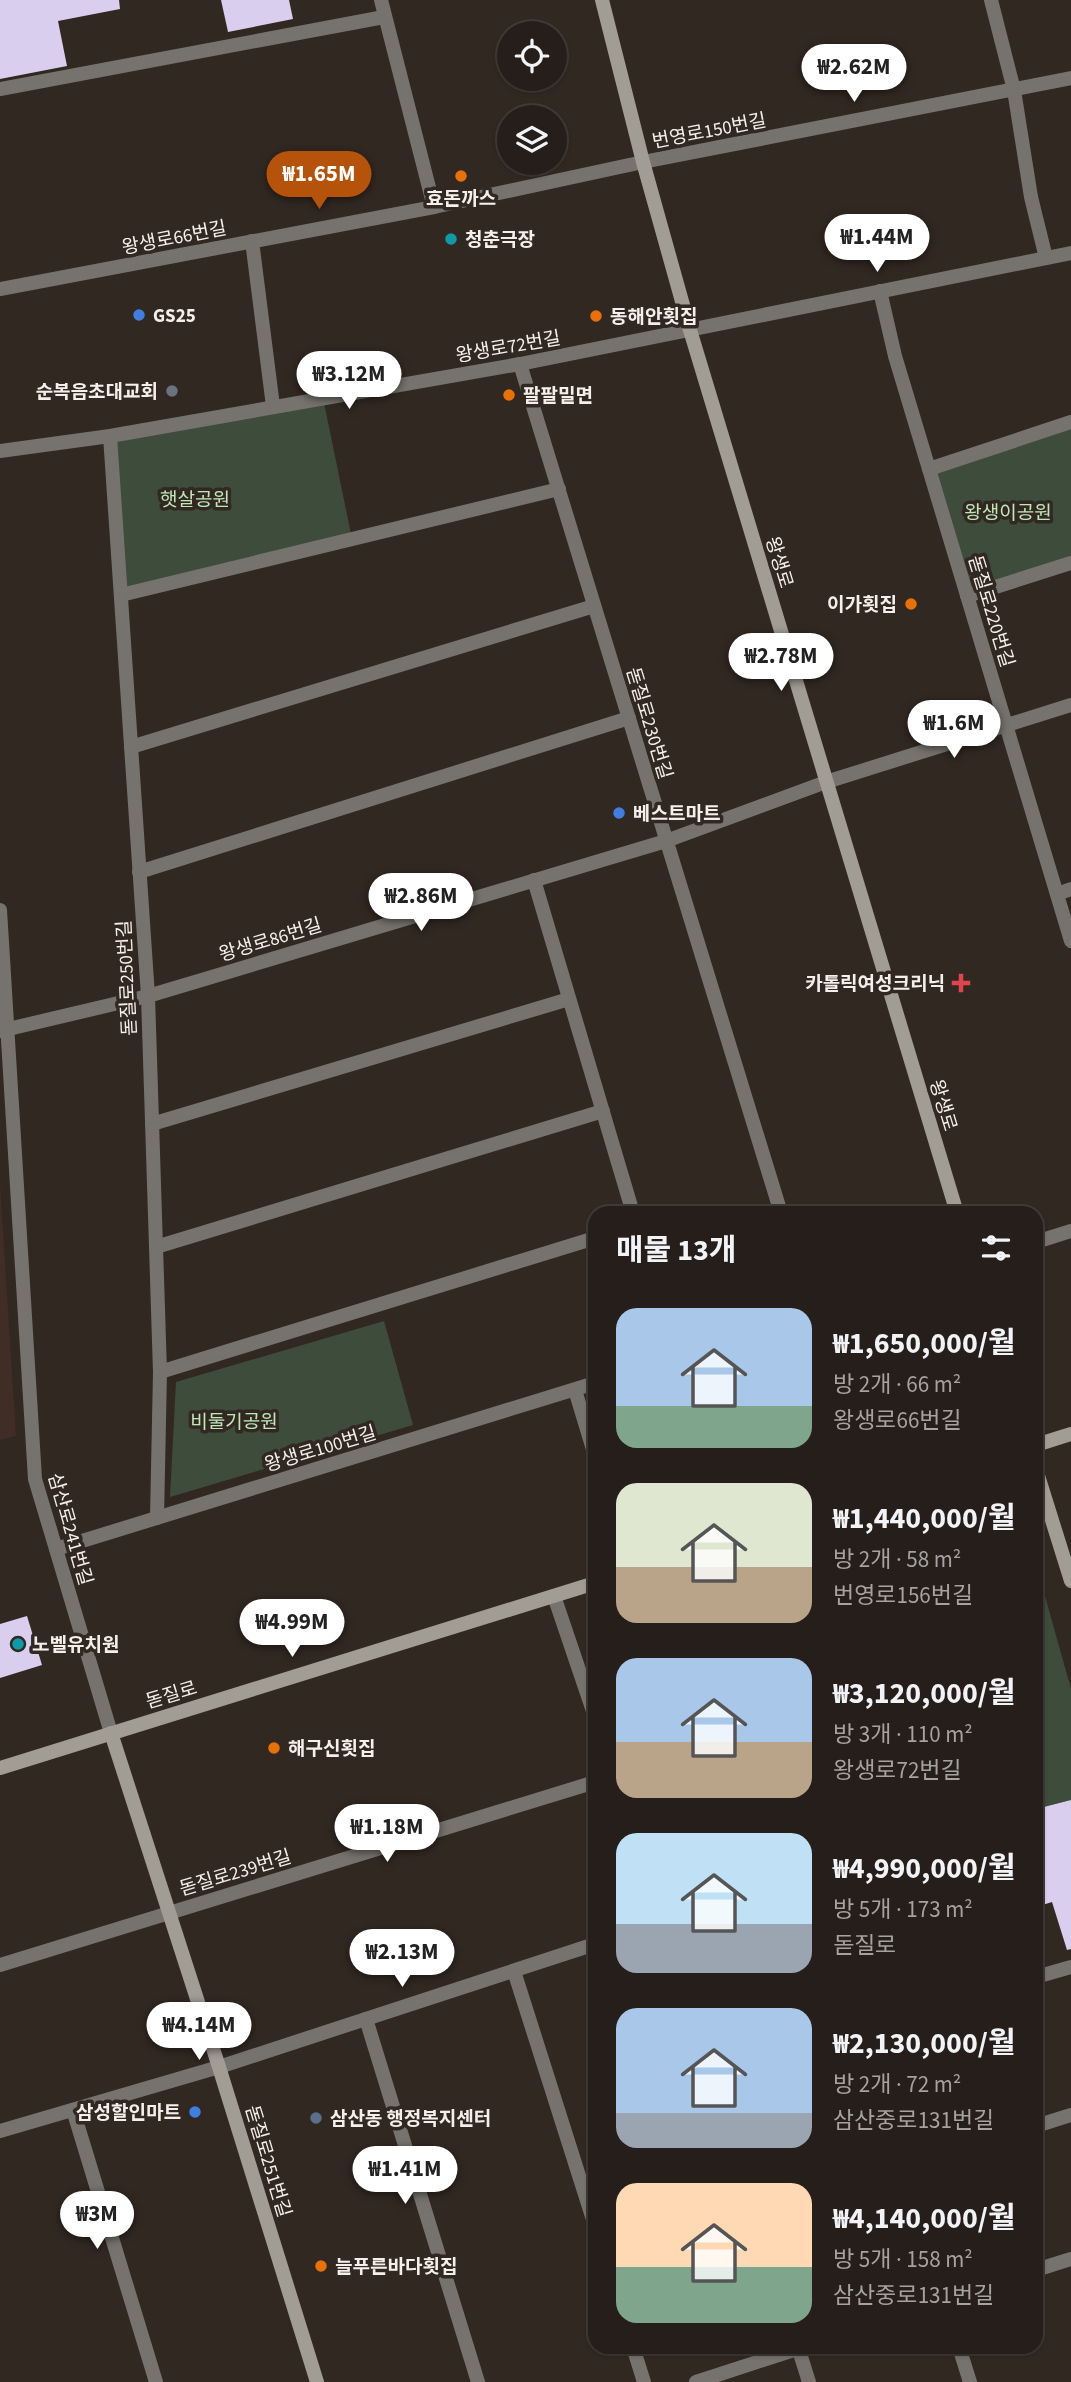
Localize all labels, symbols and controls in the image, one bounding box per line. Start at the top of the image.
map controls [497,21,567,175]
button: locate [497,21,567,91]
pin: ₩2.62M [797,44,911,104]
text: ₩2.62M [817,50,891,83]
button: layers [497,105,567,175]
street label: 번영로150번길 [650,107,769,156]
pin: ₩1.65M [262,152,376,211]
text: ₩1.65M [282,157,356,190]
marker: 효돈까스 [453,168,469,184]
place label: 효돈까스 [426,186,496,213]
street label: 왕생로66번길 [120,215,229,262]
pin: ₩1.44M [820,215,934,274]
text: ₩1.44M [840,220,914,253]
place label: 청춘극장 [465,227,535,254]
marker: 청춘극장 [443,231,459,247]
place label: GS25 [153,303,196,330]
place label: 동해안횟집 [610,304,697,331]
marker: GS25 [131,307,147,323]
marker: 동해안횟집 [588,308,604,324]
street label: 왕생로72번길 [454,325,563,370]
pin: ₩3.12M [292,352,406,411]
text: ₩3.12M [312,357,386,390]
place label: 순복음초대교회 [36,379,158,406]
marker: 순복음초대교회 [164,383,180,399]
place label: 팔팔밀면 [523,383,593,410]
marker: 팔팔밀면 [501,387,517,403]
park label: 햇살공원 [160,487,230,514]
park label: 왕생이공원 [964,500,1052,527]
street label: 왕생로 [758,533,799,591]
street label: 돋질로220번길 [961,552,1020,671]
place label: 이가횟집 [827,592,897,619]
marker: 이가횟집 [903,596,919,612]
pin: ₩2.78M [724,634,838,693]
text: ₩2.78M [744,639,818,672]
street label: 돋질로230번길 [619,664,678,783]
pin: ₩1.6M [905,700,1003,760]
text: ₩1.6M [924,706,984,739]
place label: 베스트마트 [633,801,720,828]
marker: 베스트마트 [611,805,627,821]
pin: ₩2.86M [364,874,478,933]
text: ₩2.86M [384,879,458,912]
street label: 왕생로86번길 [216,912,325,969]
street label: 돋질로250번길 [111,919,144,1036]
place label: 카톨릭여성크리닉 [805,971,945,998]
marker: 카톨릭여성크리닉 [951,973,971,993]
street label: 왕생로 [922,1076,963,1134]
text: 매물 13개 [616,1229,736,1272]
icon: filters [977,1229,1015,1267]
text: ₩1,650,000/월 [833,1322,1016,1365]
icon: home [672,1336,756,1420]
text: 방 2개 · 66 m² [833,1368,961,1401]
text: 왕생로66번길 [833,1404,962,1437]
park label: 비둘기공원 [190,1409,278,1436]
street label: 왕생로100번길 [261,1420,380,1479]
street label: 삼산로241번길 [41,1470,98,1589]
text: ₩1,440,000/월 [833,1497,1016,1540]
icon: home [672,1511,756,1595]
text: 방 2개 · 58 m² [833,1543,961,1576]
text: 번영로156번길 [833,1579,973,1612]
pin: ₩4.99M [235,1600,349,1659]
text: ₩4.99M [255,1605,329,1638]
place label: 노벨유치원 [32,1632,119,1659]
marker: 노벨유치원 [10,1636,26,1652]
text: ₩3,120,000/월 [833,1672,1016,1715]
street label: 돋질로 [142,1675,200,1716]
icon: home [672,1686,756,1770]
text: 방 3개 · 110 m² [833,1718,973,1751]
place label: 해구신횟집 [288,1736,375,1763]
marker: 해구신횟집 [266,1740,282,1756]
text: 왕생로72번길 [833,1754,962,1787]
pin: ₩1.18M [330,1804,444,1864]
text: ₩1.18M [350,1810,424,1843]
street label: 돋질로239번길 [176,1844,295,1903]
text: ₩4,990,000/월 [833,1847,1016,1890]
icon: home [672,1861,756,1945]
text: 방 5개 · 173 m² [833,1893,973,1926]
text: 돋질로 [833,1929,896,1962]
pin: ₩2.13M [345,1930,459,1989]
text: ₩2.13M [365,1935,439,1968]
pin: ₩4.14M [142,2002,256,2062]
text: ₩4.14M [162,2008,236,2041]
text: ₩2,130,000/월 [833,2022,1016,2065]
icon: home [672,2036,756,2120]
text: 방 2개 · 72 m² [833,2068,961,2101]
place label: 삼성할인마트 [76,2100,181,2127]
street label: 돋질로251번길 [238,2102,297,2221]
marker: 삼성할인마트 [187,2104,203,2120]
text: 삼산중로131번길 [833,2104,994,2137]
place label: 삼산동 행정복지센터 [330,2106,491,2133]
marker: 삼산동 행정복지센터 [308,2110,324,2126]
pin: ₩1.41M [348,2146,462,2206]
text: ₩1.41M [368,2152,442,2185]
pin: ₩3M [63,2192,131,2251]
text: ₩3M [76,2197,118,2230]
text: ₩4,140,000/월 [833,2197,1016,2240]
icon: home [672,2211,756,2295]
text: 방 5개 · 158 m² [833,2243,973,2276]
place label: 늘푸른바다횟집 [335,2254,457,2281]
marker: 늘푸른바다횟집 [313,2258,329,2274]
text: 삼산중로131번길 [833,2279,994,2312]

